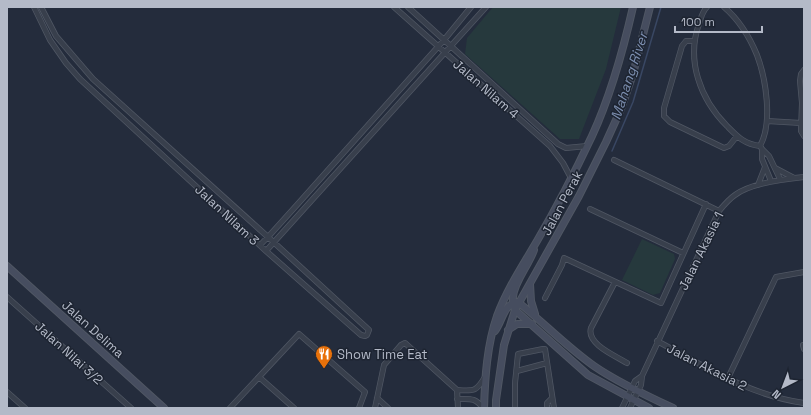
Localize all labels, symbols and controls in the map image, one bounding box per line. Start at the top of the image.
scale bar [675,8,762,34]
text: 100 m [681,14,715,30]
water label: Mahang River [606,28,652,122]
street label: Jalan Nilam 4 [449,56,523,122]
street label: Jalan Perak [538,168,586,238]
street label: Jalan Nilam 3 [191,181,263,249]
street label: Jalan Akasia 1 [675,209,727,293]
street label: Jalan Delima [58,297,128,362]
street label: Jalan Nilai 3/2 [31,318,107,388]
street label: Jalan Akasia 2 [664,339,750,395]
restaurant icon: Show Time Eat [314,344,334,369]
place label: Show Time Eat [337,346,428,363]
north arrow [763,367,803,407]
text: N [769,387,784,402]

